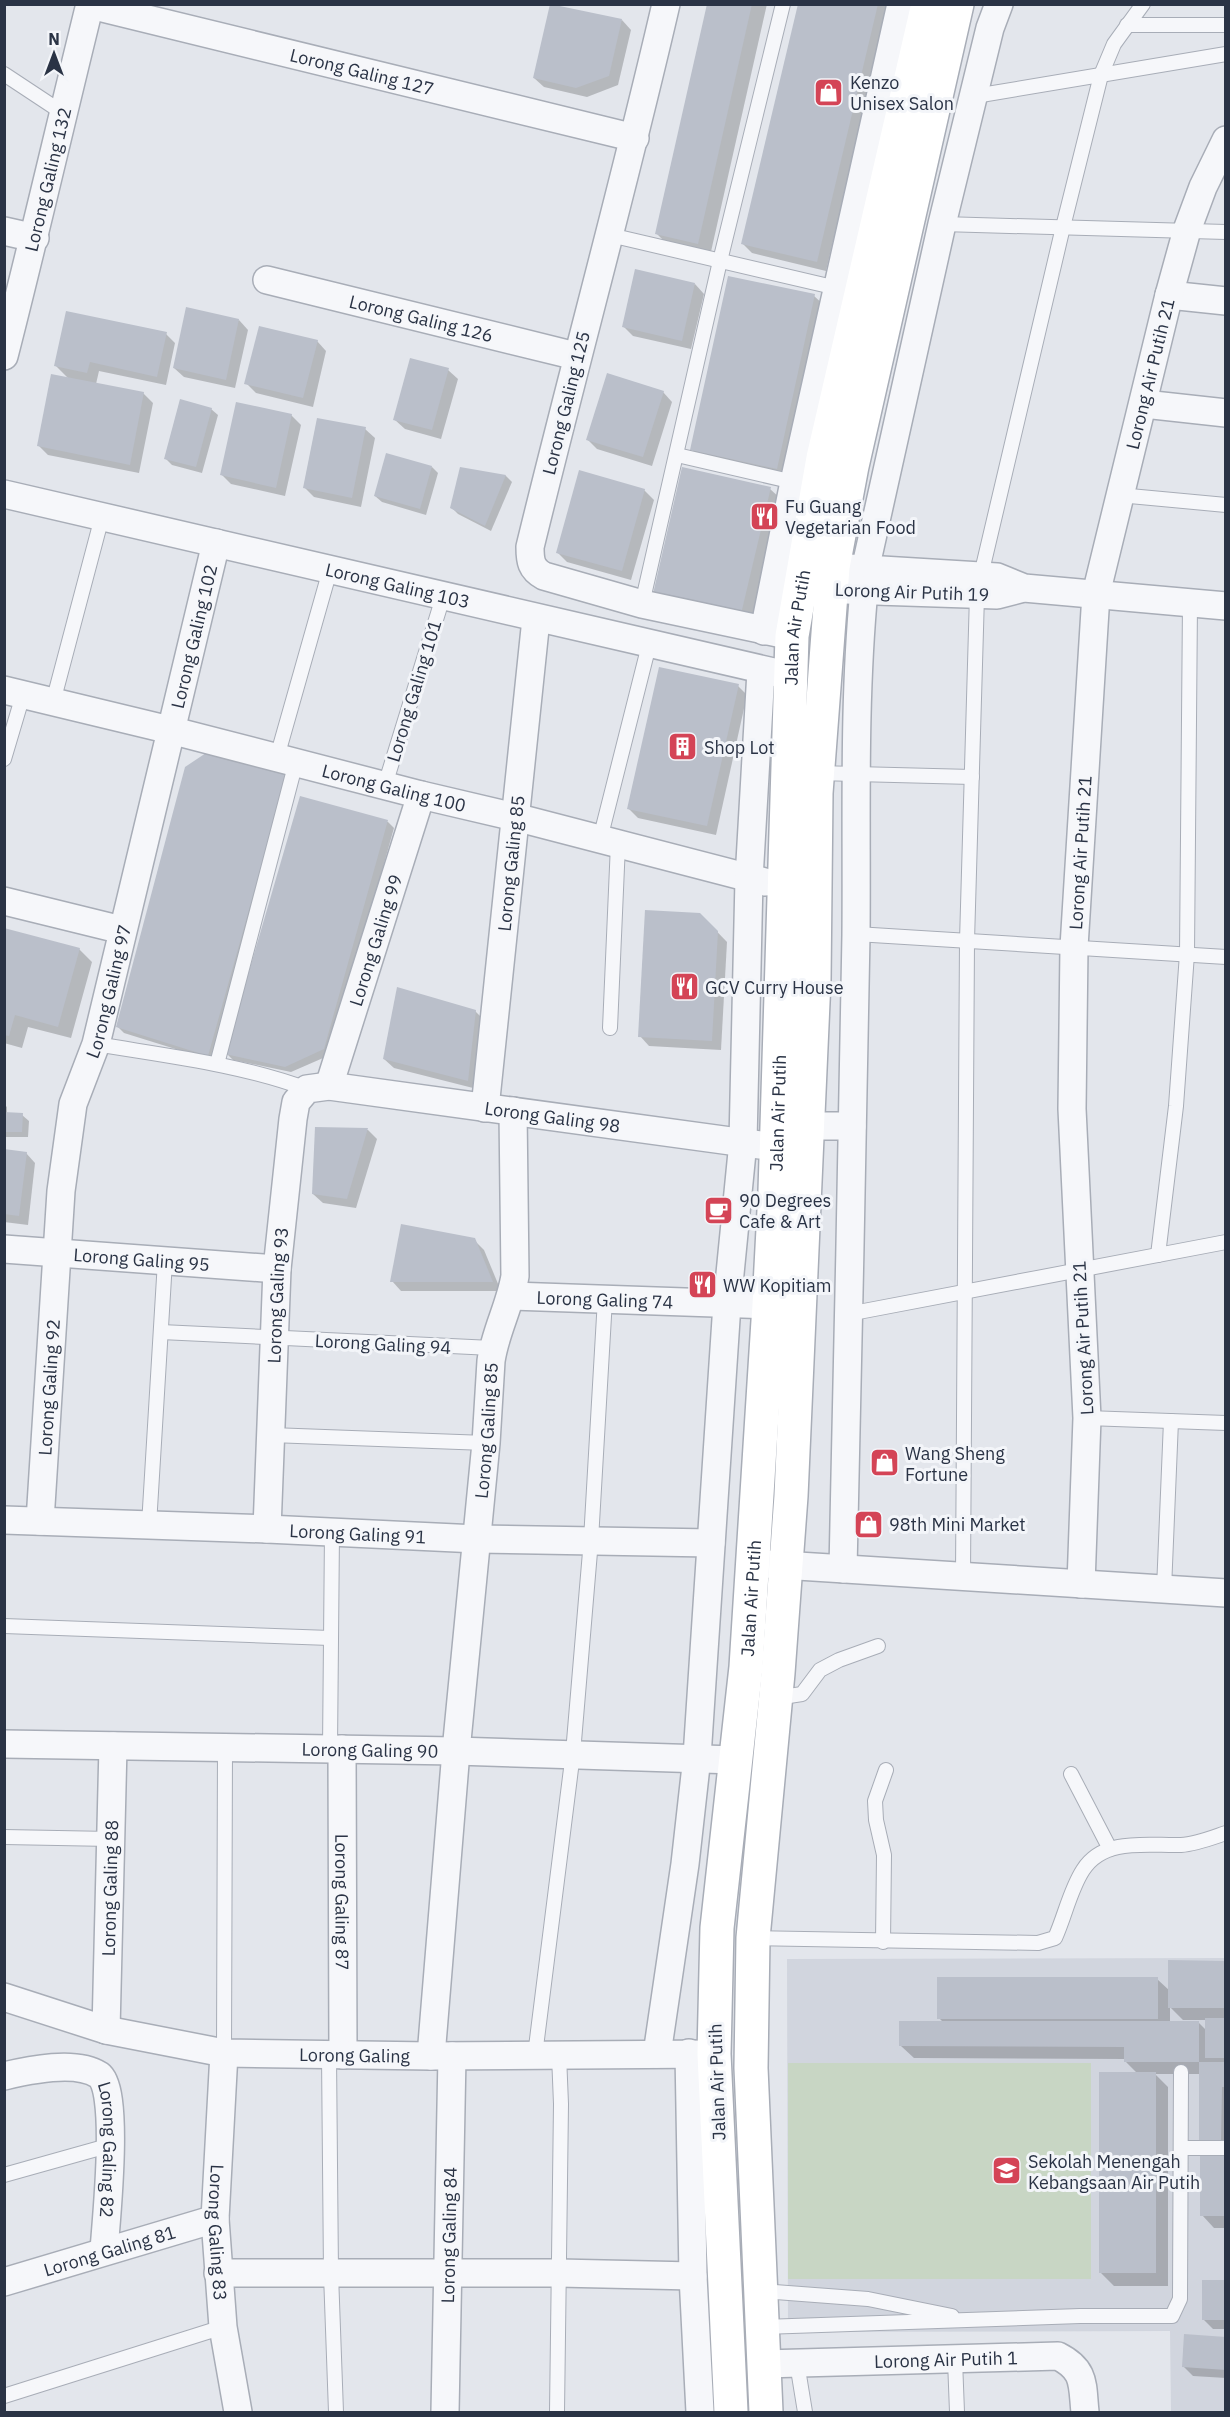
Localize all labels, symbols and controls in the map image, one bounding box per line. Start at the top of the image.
north arrow [24,24,84,84]
text: N [48,29,60,49]
street label: Lorong Galing 127 [288,43,436,100]
place label: Kenzo Unisex Salon [850,71,954,115]
shop icon: Kenzo Unisex Salon [813,76,845,108]
street label: Lorong Galing 132 [19,105,76,254]
street label: Lorong Galing 126 [347,289,496,347]
street label: Lorong Air Putih 21 [1120,296,1179,451]
street label: Lorong Galing 125 [537,329,595,477]
place label: Fu Guang Vegetarian Food [785,495,916,539]
restaurant icon: Fu Guang Vegetarian Food [748,500,780,532]
street label: Lorong Galing 103 [323,557,472,613]
street label: Lorong Galing 102 [165,562,222,711]
street label: Jalan Air Putih [779,568,815,686]
street label: Lorong Air Putih 19 [834,578,990,606]
street label: Lorong Galing 101 [381,617,447,765]
building icon: Shop Lot [667,731,699,763]
place label: Shop Lot [704,736,775,759]
street label: Lorong Galing 100 [320,758,468,817]
street label: Lorong Air Putih 21 [1064,775,1096,931]
street label: Lorong Galing 85 [492,794,529,933]
street label: Lorong Galing 99 [344,871,407,1009]
street label: Lorong Galing 97 [80,922,136,1061]
restaurant icon: GCV Curry House [668,971,700,1003]
place label: GCV Curry House [705,976,844,999]
street label: Jalan Air Putih [764,1054,791,1172]
street label: Lorong Galing 98 [483,1096,622,1137]
place label: 90 Degrees Cafe & Art [739,1189,831,1233]
cafe icon: 90 Degrees Cafe & Art [702,1194,734,1226]
street label: Lorong Galing 93 [262,1226,293,1364]
street label: Lorong Galing 95 [73,1243,211,1276]
street label: Lorong Air Putih 21 [1067,1260,1099,1416]
restaurant icon: WW Kopitiam [686,1269,718,1301]
place label: WW Kopitiam [723,1274,832,1297]
street label: Lorong Galing 74 [536,1285,674,1313]
street label: Lorong Galing 92 [33,1318,64,1456]
street label: Lorong Galing 94 [314,1329,452,1359]
street label: Lorong Galing 85 [469,1362,502,1500]
place label: Wang Sheng Fortune [905,1442,1005,1486]
shop icon: Wang Sheng Fortune [868,1447,900,1479]
shop icon: 98th Mini Market [852,1508,884,1540]
place label: 98th Mini Market [889,1513,1026,1536]
street label: Lorong Galing 91 [289,1519,427,1548]
street label: Jalan Air Putih [735,1539,766,1657]
street label: Lorong Galing 90 [301,1737,438,1762]
street label: Lorong Galing 88 [96,1819,123,1957]
street label: Lorong Galing 87 [331,1834,354,1970]
street label: Jalan Air Putih [703,2023,731,2141]
street label: Lorong Galing [299,2043,411,2067]
street label: Lorong Galing 82 [93,2078,122,2219]
place label: Sekolah Menengah Kebangsaan Air Putih [1028,2150,1200,2194]
school or university icon: Sekolah Menengah Kebangsaan Air Putih [991,2155,1023,2187]
street label: Lorong Galing 83 [203,2164,233,2302]
street label: Lorong Galing 84 [436,2166,461,2304]
street label: Lorong Galing 81 [41,2220,178,2281]
street label: Lorong Air Putih 1 [874,2346,1018,2373]

